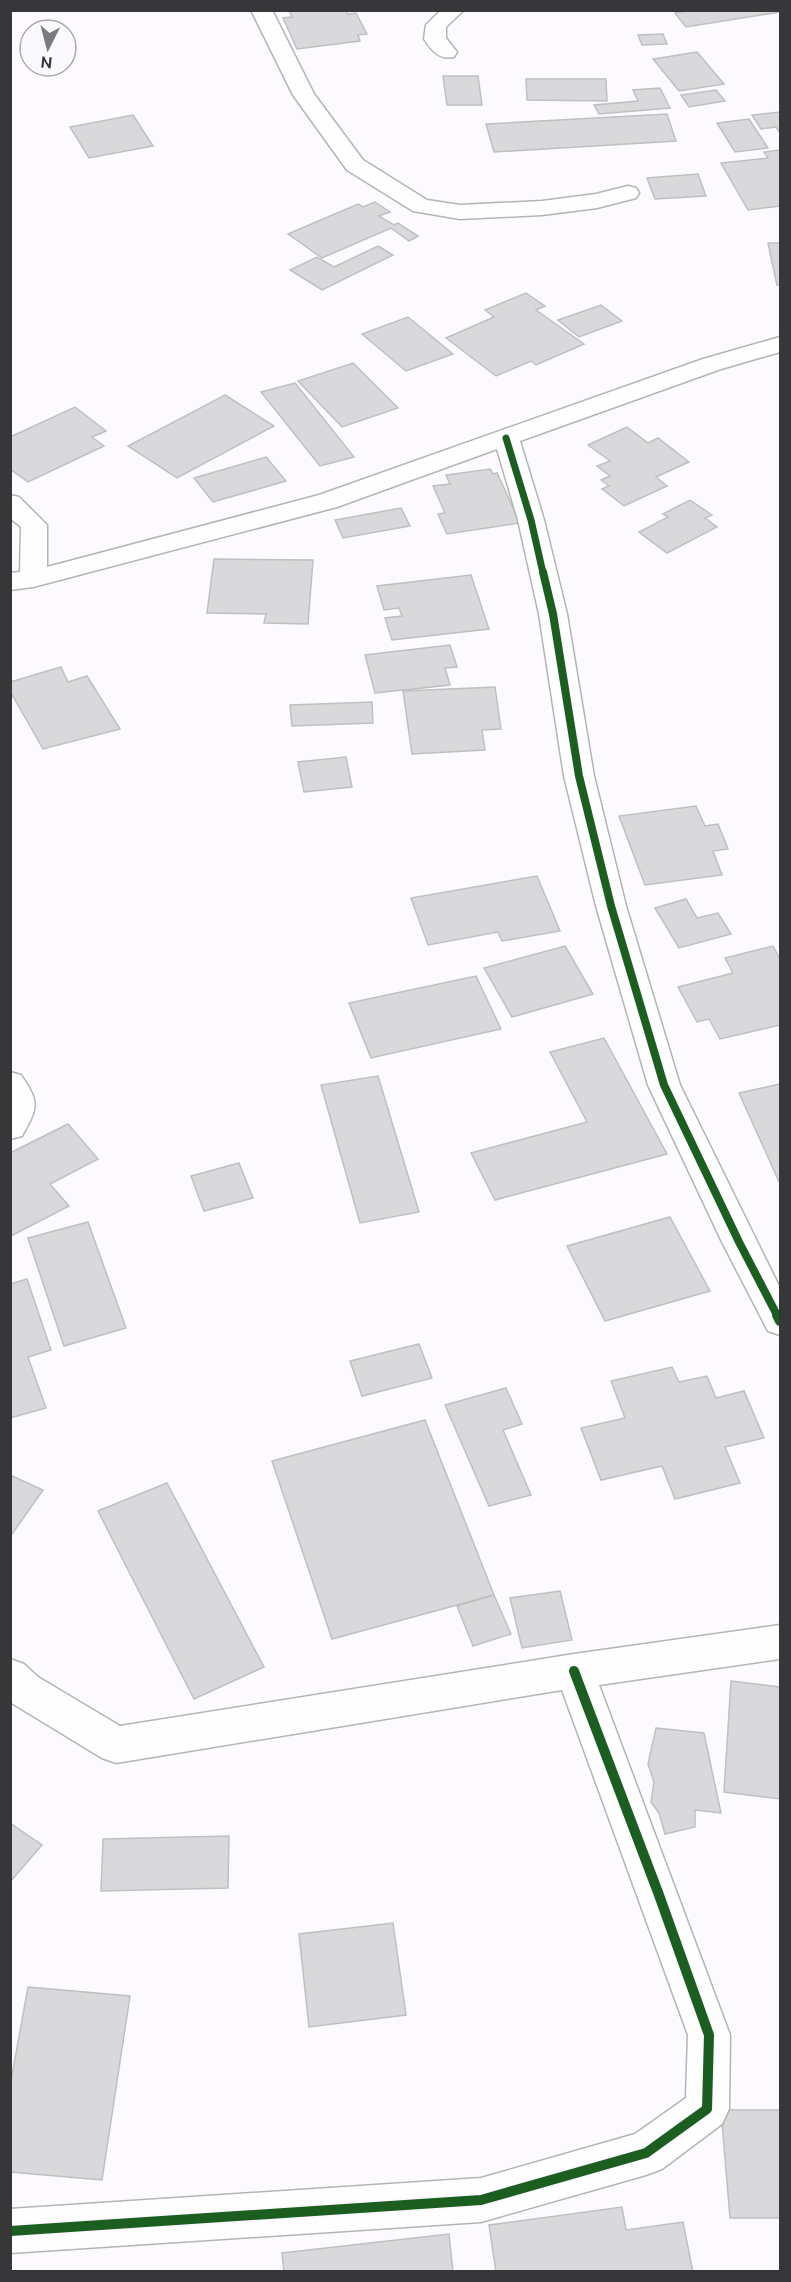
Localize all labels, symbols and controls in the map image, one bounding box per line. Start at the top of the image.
north arrow [18,18,78,78]
text: N [40,53,53,72]

